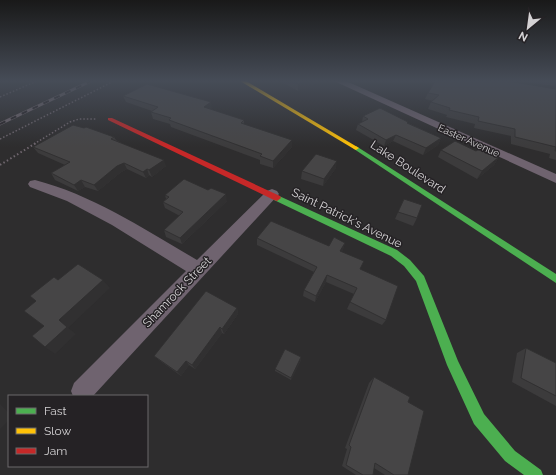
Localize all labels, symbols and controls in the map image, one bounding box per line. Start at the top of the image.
north arrow [508,8,548,48]
text: N [517,29,530,44]
street label: Easter Avenue [436,122,501,159]
street label: Lake Boulevard [368,138,448,196]
street label: Saint Patrick's Avenue [290,185,404,251]
street label: Shamrock Street [140,254,214,330]
legend [8,395,148,467]
text: Fast [44,404,67,418]
text: Slow [44,424,71,438]
text: Jam [44,444,67,458]

